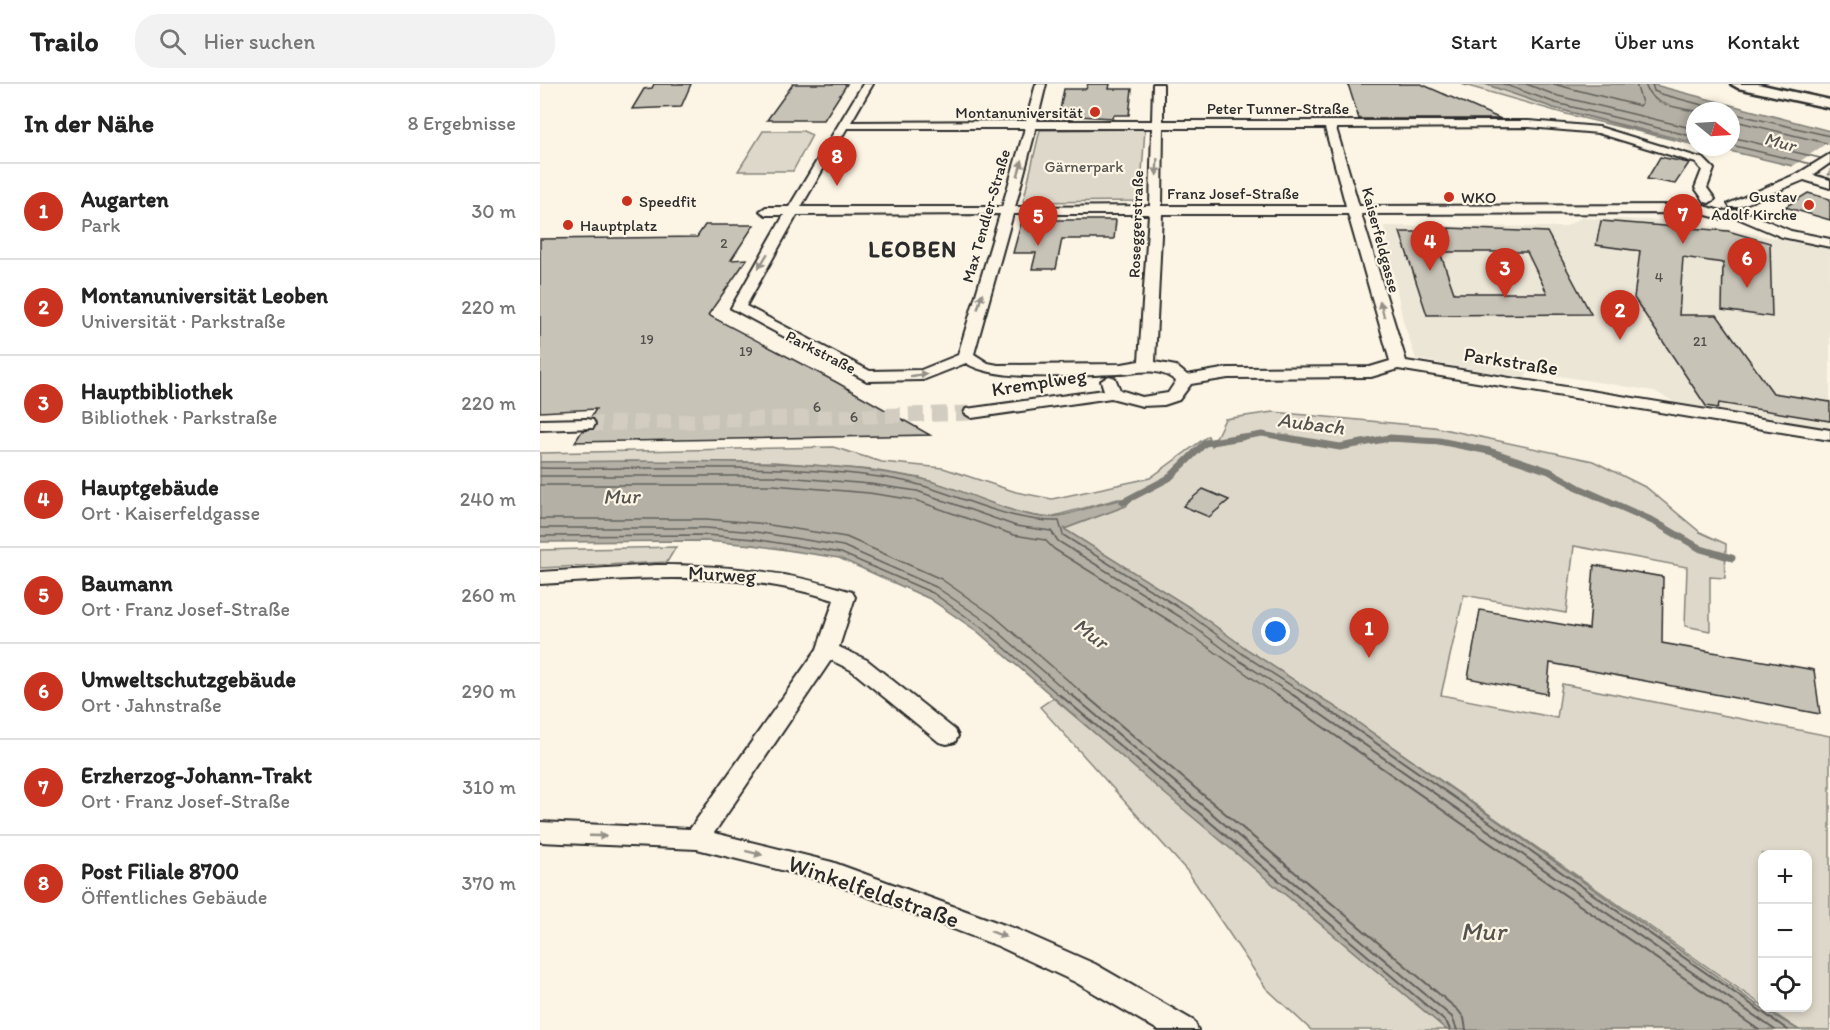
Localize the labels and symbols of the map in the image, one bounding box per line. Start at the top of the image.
street label: Peter Tunner-Straße [1207,99,1349,118]
north arrow [1686,102,1740,156]
place label: Montanuniversität [955,103,1083,122]
marker: Montanuniversität [1088,105,1102,119]
water label: Mur [1762,127,1800,157]
pin: 8 [818,136,856,186]
street label: Max Tendler-Straße [958,147,1014,285]
park label: Gärnerpark [1045,157,1124,176]
one-way arrow [1152,157,1161,176]
one-way arrow [1015,159,1025,177]
street label: Roseggerstraße [1125,170,1147,278]
street label: Franz Josef-Straße [1167,184,1299,203]
street label: Kaiserfeldgasse [1358,185,1404,295]
place label: Gustav Adolf Kirche [1711,187,1798,224]
place label: WKO [1461,188,1496,207]
marker: WKO [1442,190,1456,204]
place label: Speedfit [639,192,696,211]
marker: Speedfit [620,194,634,208]
pin: 7 [1664,194,1702,244]
pin: 5 [1018,196,1058,246]
marker: Gustav Adolf Kirche [1802,198,1816,212]
place label: Hauptplatz [580,216,658,235]
marker: Hauptplatz [561,218,575,232]
pin: 4 [1410,222,1450,271]
house number: 2 [720,235,728,252]
district label: LEOBEN [868,236,958,263]
pin: 6 [1728,238,1766,288]
pin: 3 [1486,248,1524,298]
one-way arrow [757,253,768,269]
house number: 4 [1655,269,1664,286]
pin: 2 [1600,290,1640,340]
one-way arrow [976,292,985,310]
one-way arrow [1376,300,1386,318]
street label: Parkstraße [783,326,859,378]
house number: 19 [640,331,654,348]
house number: 21 [1693,333,1707,350]
street label: Parkstraße [1462,342,1560,380]
house number: 19 [739,343,753,360]
street label: Kremplweg [990,363,1089,401]
one-way arrow [910,370,929,379]
house number: 6 [813,397,821,416]
house number: 6 [850,407,858,426]
water label: Aubach [1276,407,1347,440]
water label: Mur [603,483,642,509]
street label: Murweg [687,560,757,588]
pin: 1 [1350,608,1388,658]
water label: Mur [1069,612,1115,656]
your location [1261,617,1290,646]
one-way arrow [589,831,608,840]
one-way arrow [744,848,763,858]
street label: Winkelfeldstraße [785,848,963,934]
water label: Mur [1460,915,1508,947]
one-way arrow [989,930,1007,940]

